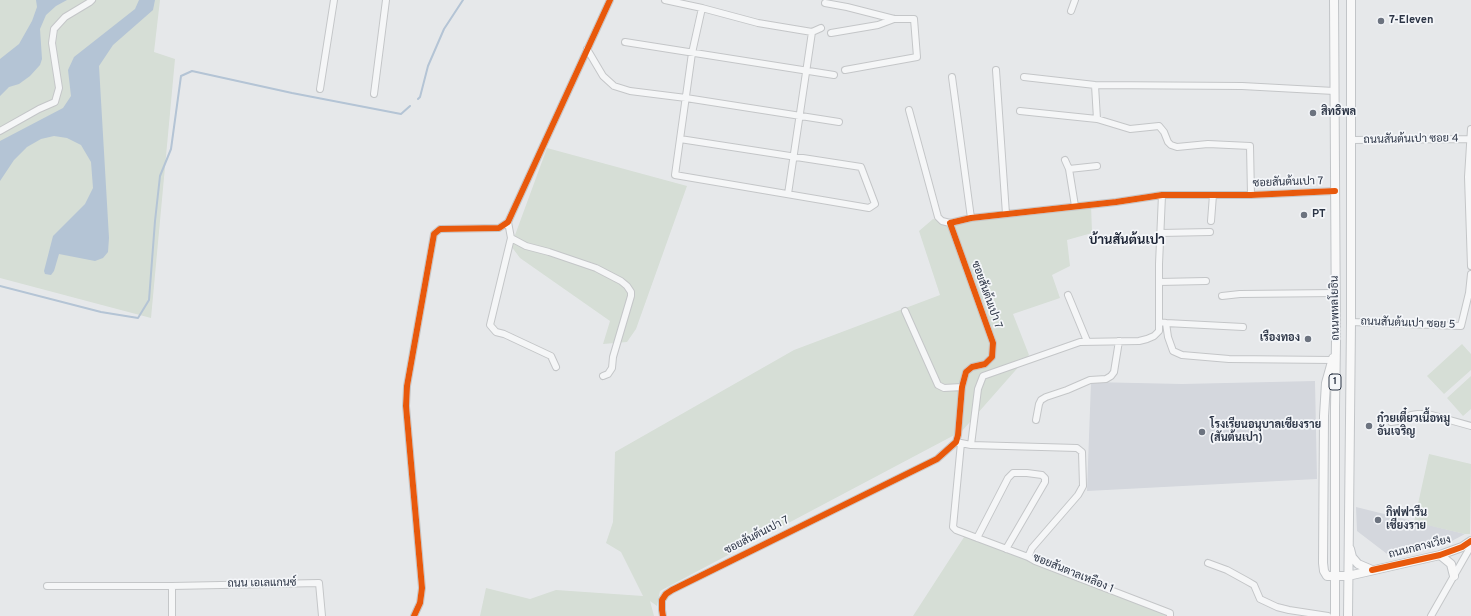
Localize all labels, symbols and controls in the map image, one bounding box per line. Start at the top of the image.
place label: 7-Eleven [1389,14,1433,28]
marker: 7-Eleven [1376,16,1386,26]
place label: สิทธิพล [1321,106,1356,120]
marker: สิทธิพล [1308,108,1318,118]
street label: ถนนสันต้นเปา ซอย 4 [1363,133,1459,147]
street label: ซอยสันต้นเปา 7 [1252,175,1324,191]
place label: PT [1312,208,1326,222]
marker: PT [1299,210,1309,220]
district label: บ้านสันต้นเปา [1089,233,1165,249]
street label: ซอยสันต้นเปา 7 [968,259,1004,331]
street label: ถนนพหลโยธิน [1329,275,1343,341]
street label: ถนนสันต้นเปา ซอย 5 [1360,316,1456,332]
place label: เรืองทอง [1260,332,1300,346]
marker: เรืองทอง [1303,334,1313,344]
road number: 1 [1329,374,1341,390]
place label: ก๋วยเตี๋ยวเนื้อหมู อันเจริญ [1377,413,1450,439]
place label: โรงเรียนอนุบาลเชียงราย (สันต้นเปา) [1210,419,1321,445]
marker: ก๋วยเตี๋ยวเนื้อหมู อันเจริญ [1364,421,1374,431]
marker: โรงเรียนอนุบาลเชียงราย (สันต้นเปา) [1197,427,1207,437]
place label: กิฟฟารีน เชียงราย [1386,507,1427,533]
street label: ซอยสันต้นเปา 7 [722,514,792,558]
marker: กิฟฟารีน เชียงราย [1373,515,1383,525]
street label: ถนนกลางเวียง [1387,534,1453,562]
street label: ซอยสันตาลเหลือง 1 [1031,552,1115,596]
street label: ถนน เอเลแกนซ์ [227,577,297,591]

